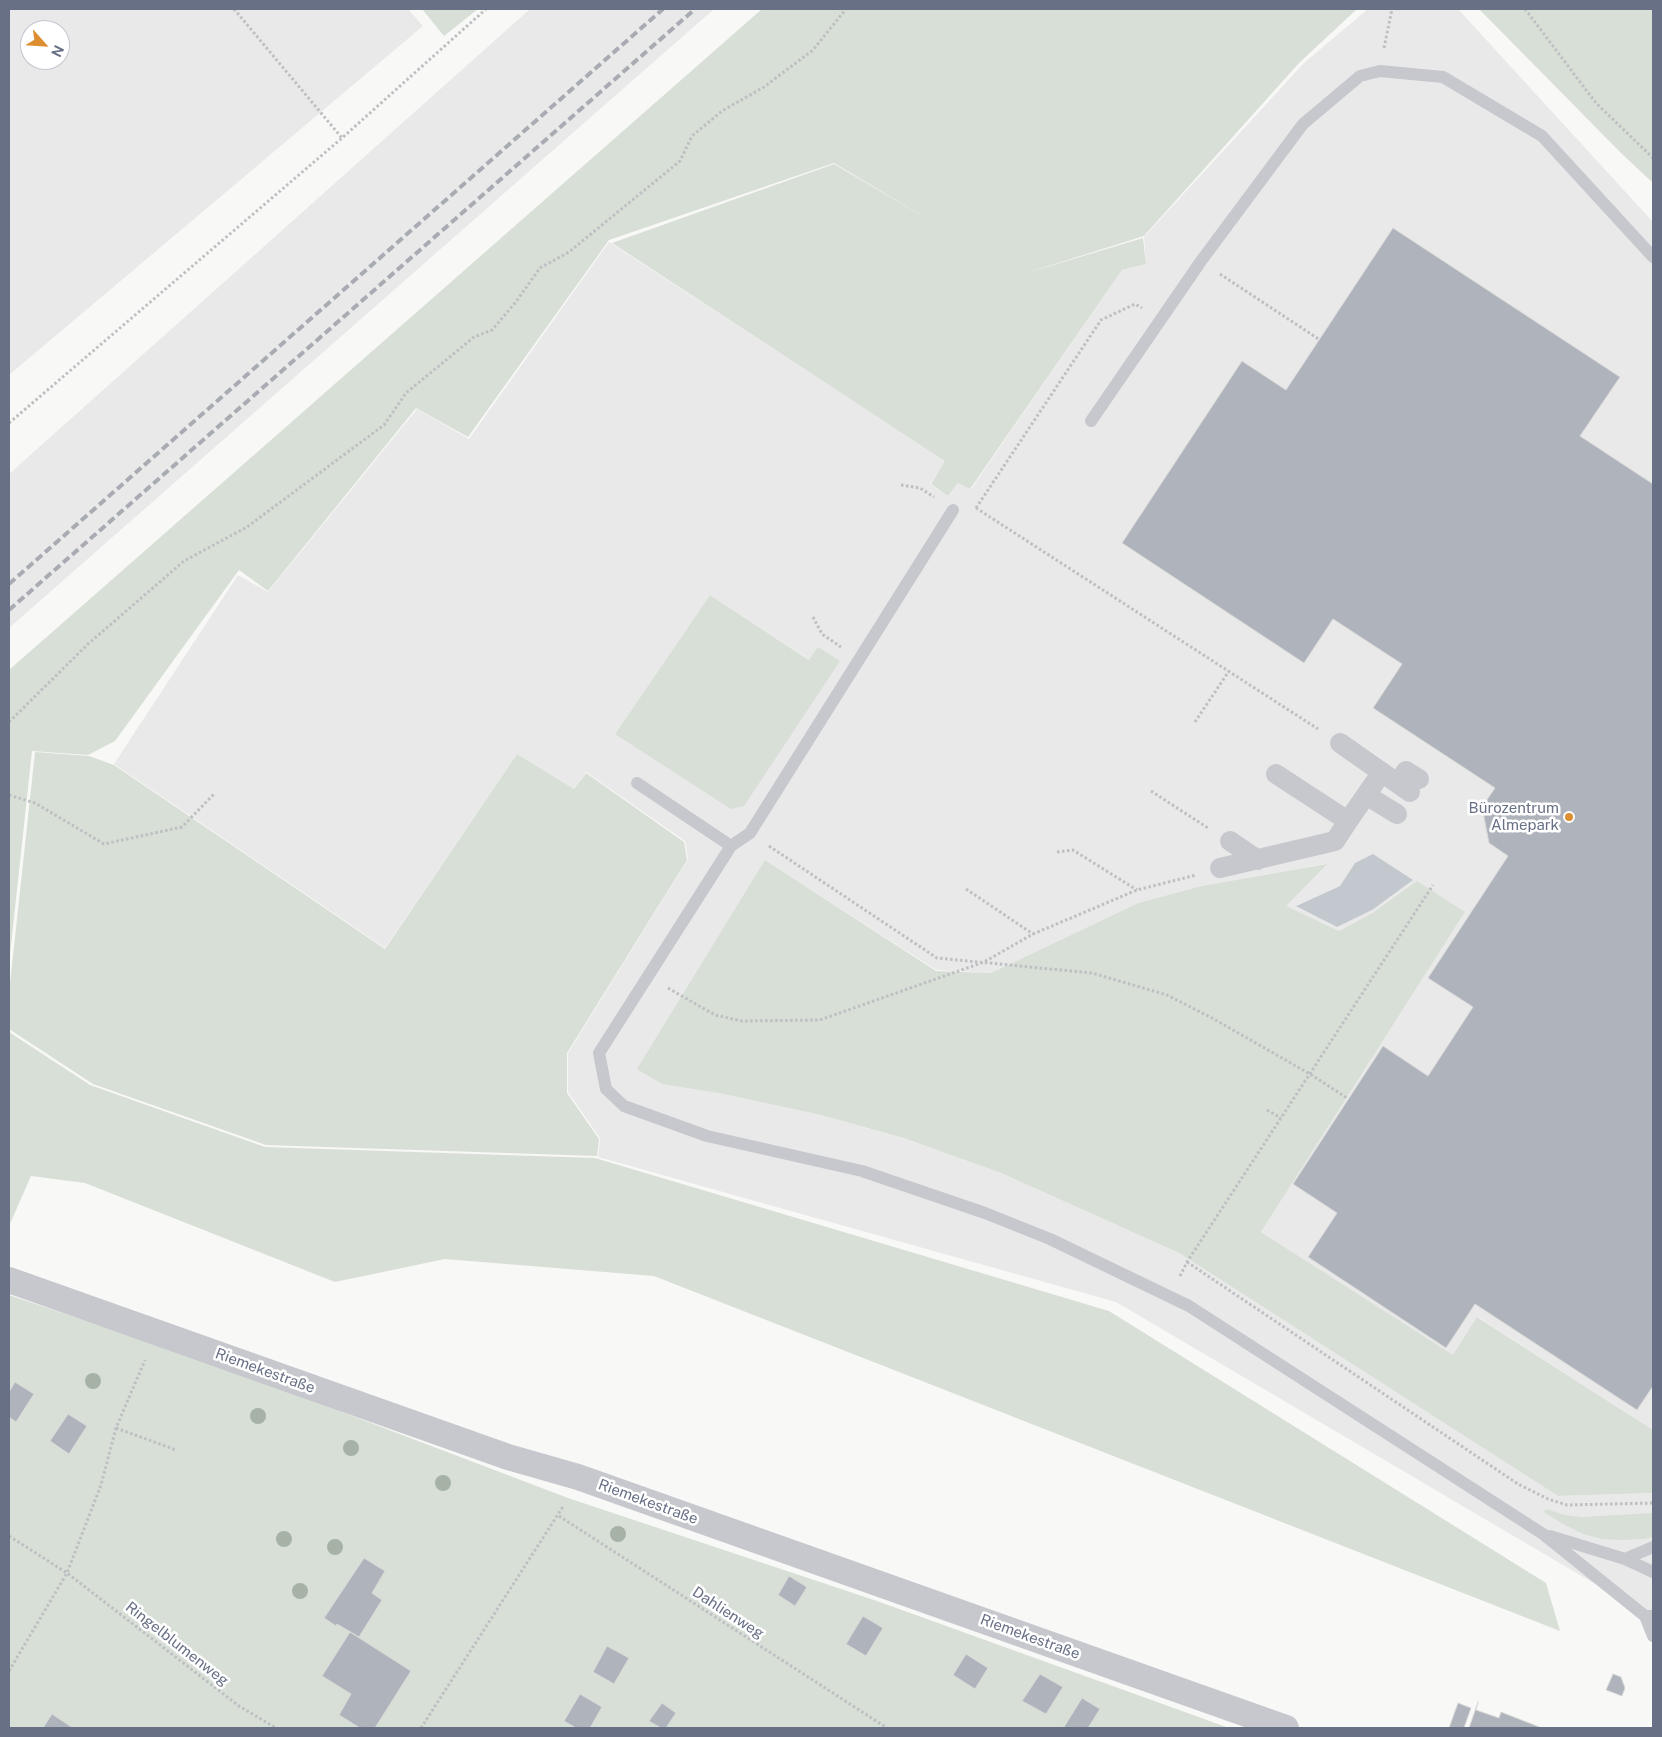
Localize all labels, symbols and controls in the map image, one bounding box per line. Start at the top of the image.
north arrow [20,20,70,70]
text: N [48,43,67,60]
place label: Bürozentrum Almepark [1469,799,1559,834]
marker: Bürozentrum Almepark [1563,811,1575,823]
street label: Riemekestraße [213,1345,317,1397]
street label: Riemekestraße [596,1476,700,1528]
street label: Dahlienweg [689,1583,767,1643]
street label: Ringelblumenweg [122,1598,232,1690]
street label: Riemekestraße [978,1611,1082,1663]

